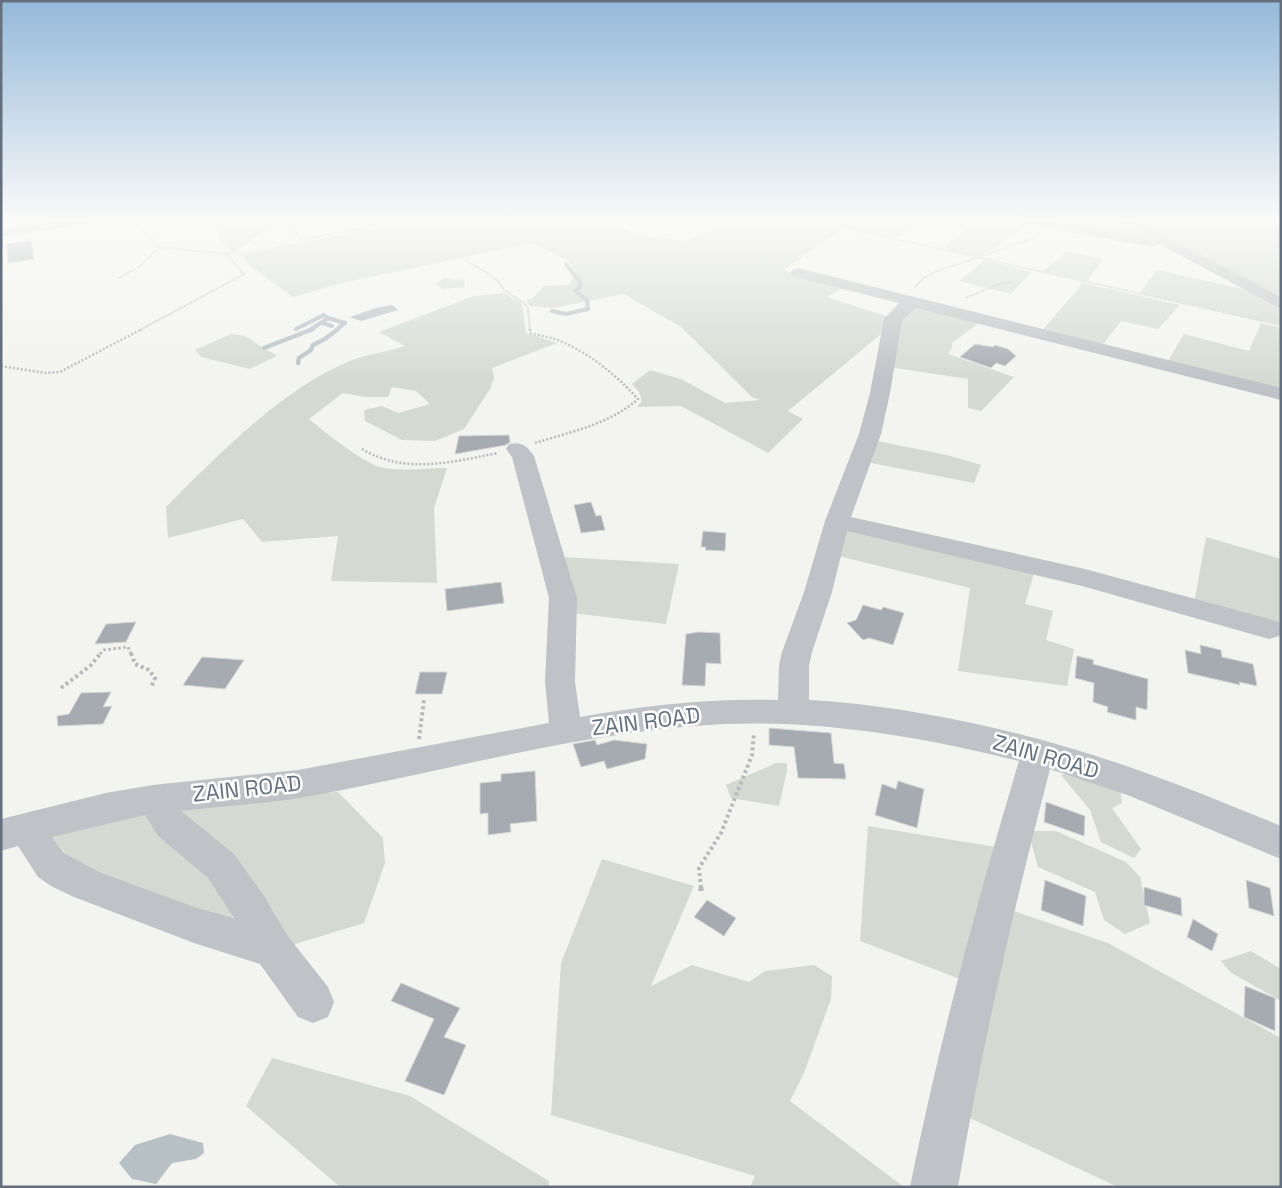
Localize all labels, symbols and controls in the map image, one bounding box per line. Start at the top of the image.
street label: ZAIN ROAD [590,700,702,742]
street label: ZAIN ROAD [990,728,1102,784]
street label: ZAIN ROAD [191,768,303,808]

